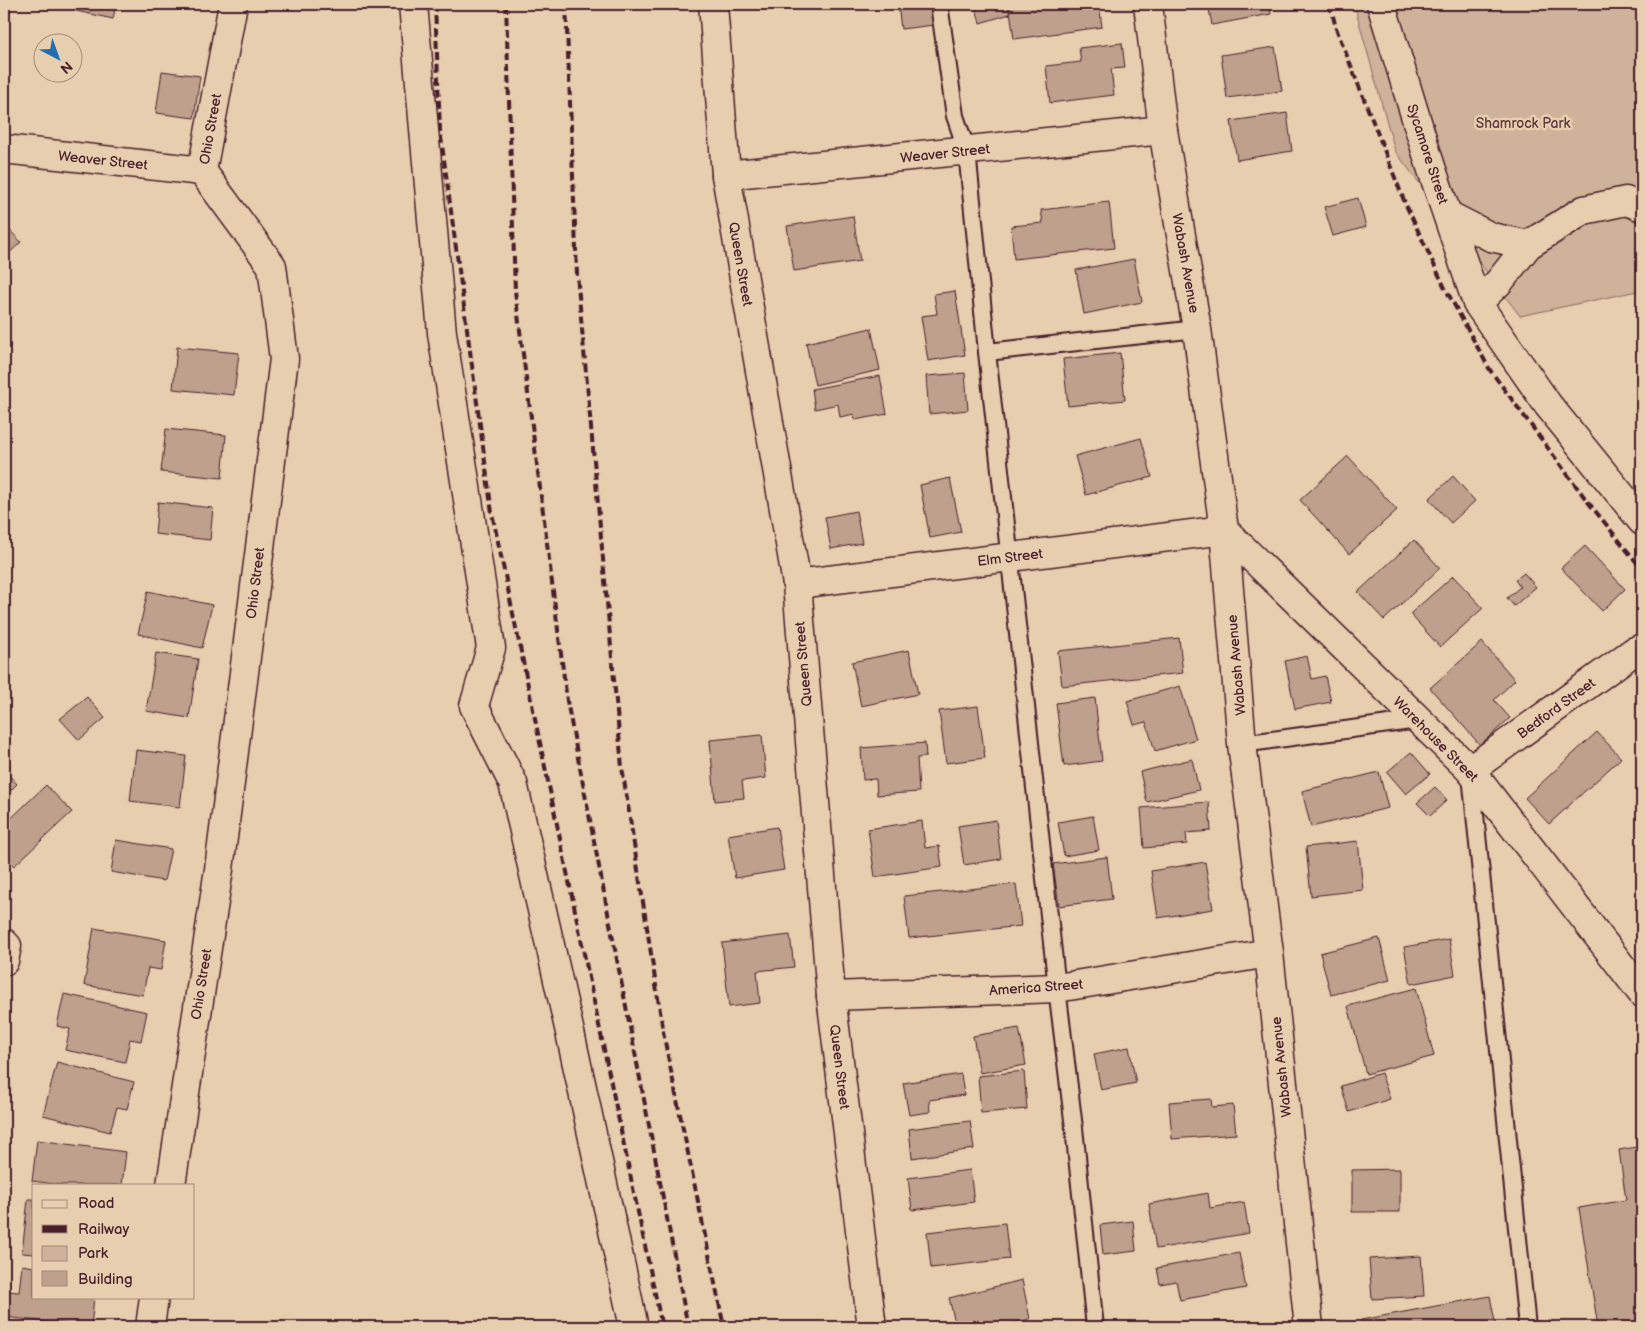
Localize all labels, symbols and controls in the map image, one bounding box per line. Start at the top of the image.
north arrow [32,32,82,82]
text: N [57,58,76,77]
street label: Ohio Street [196,92,225,166]
street label: Sycamore Street [1403,102,1452,207]
park label: Shamrock Park [1476,115,1570,132]
street label: Weaver Street [899,140,991,167]
street label: Weaver Street [57,147,149,174]
street label: Wabash Avenue [1168,212,1203,314]
street label: Queen Street [725,221,756,308]
street label: Elm Street [976,545,1044,570]
street label: Ohio Street [243,546,268,620]
street label: Wabash Avenue [1224,614,1249,716]
street label: Queen Street [791,620,816,707]
street label: Bedford Street [1514,674,1599,742]
street label: Warehouse Street [1390,693,1482,786]
street label: Ohio Street [187,947,216,1021]
street label: America Street [989,976,1084,999]
street label: Wabash Avenue [1268,1016,1295,1118]
street label: Queen Street [826,1024,853,1111]
legend [32,1184,195,1298]
text: Road [78,1194,114,1213]
text: Railway [78,1220,129,1239]
text: Park [78,1244,109,1263]
text: Building [78,1270,133,1289]

